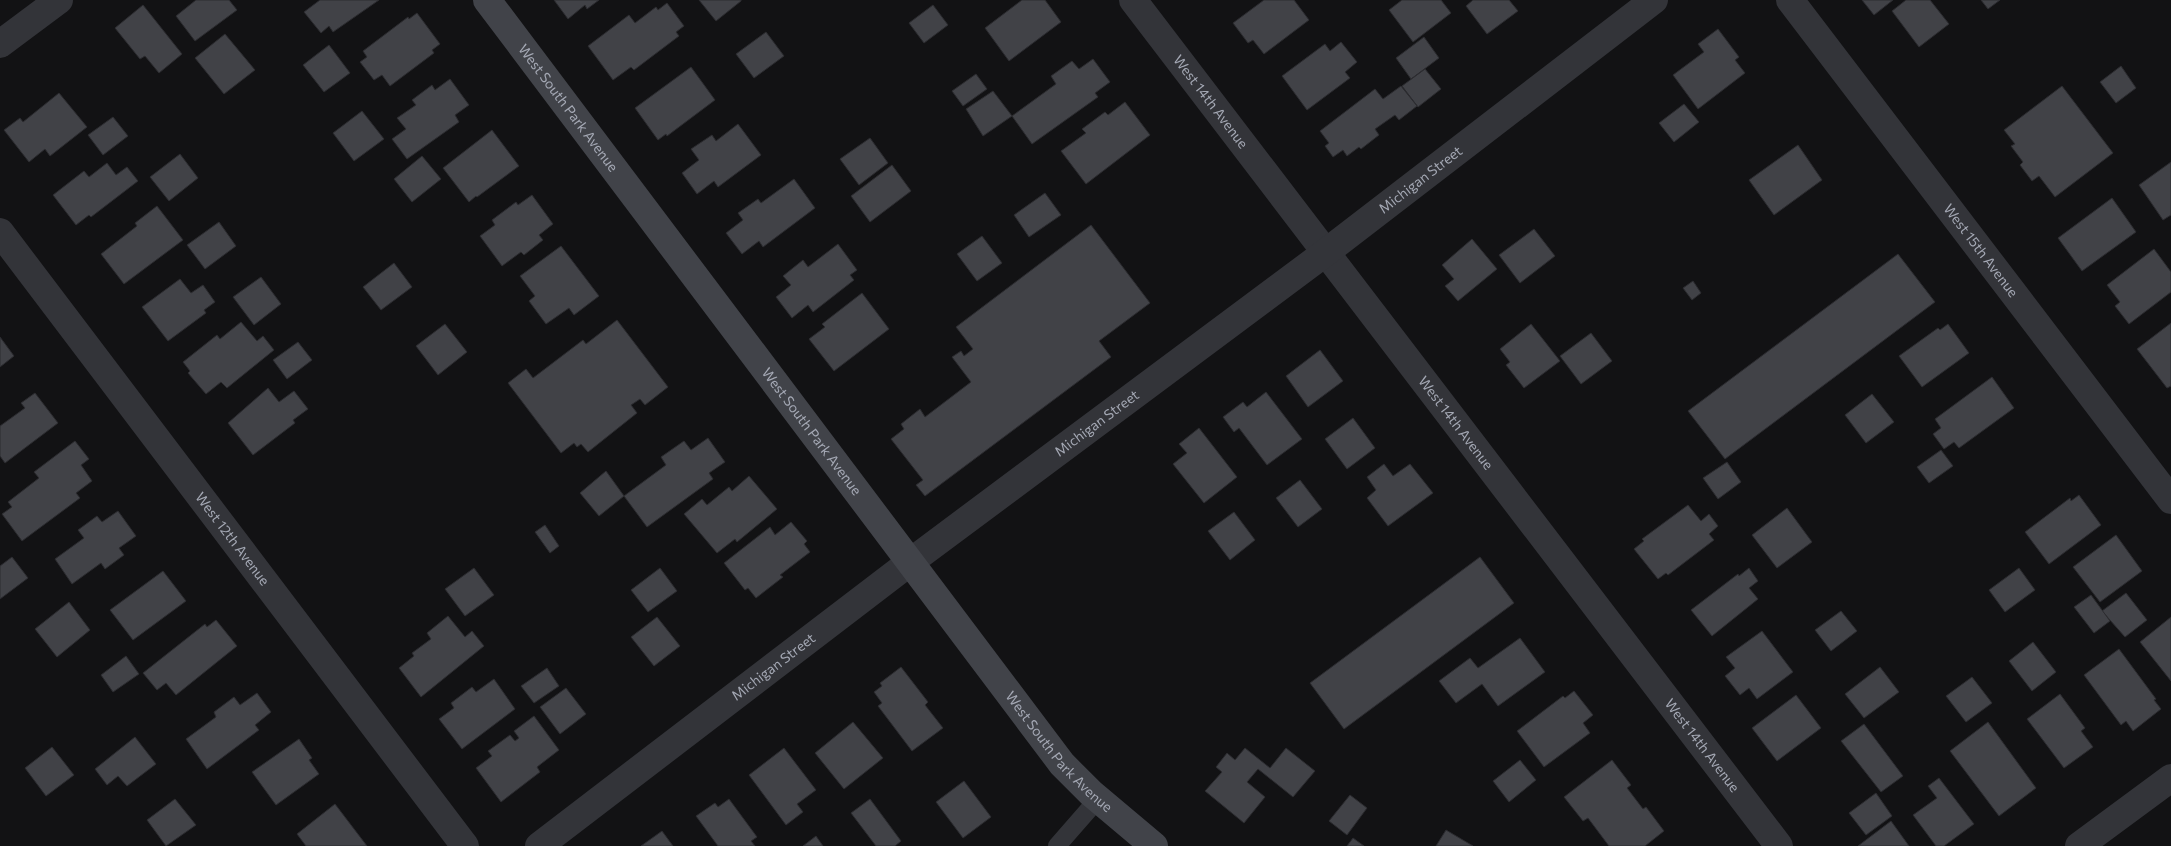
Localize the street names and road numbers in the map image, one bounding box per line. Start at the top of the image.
street label: West South Park Avenue [515,40,622,175]
street label: West 14th Avenue [1170,51,1252,152]
street label: Michigan Street [1375,142,1465,217]
street label: West 15th Avenue [1940,200,2022,300]
street label: West South Park Avenue [759,364,866,498]
street label: West 14th Avenue [1415,372,1497,473]
street label: Michigan Street [1051,386,1142,460]
street label: West 12th Avenue [192,489,274,589]
street label: Michigan Street [728,629,818,704]
street label: West South Park Avenue [1002,688,1116,815]
street label: West 14th Avenue [1662,695,1744,795]

